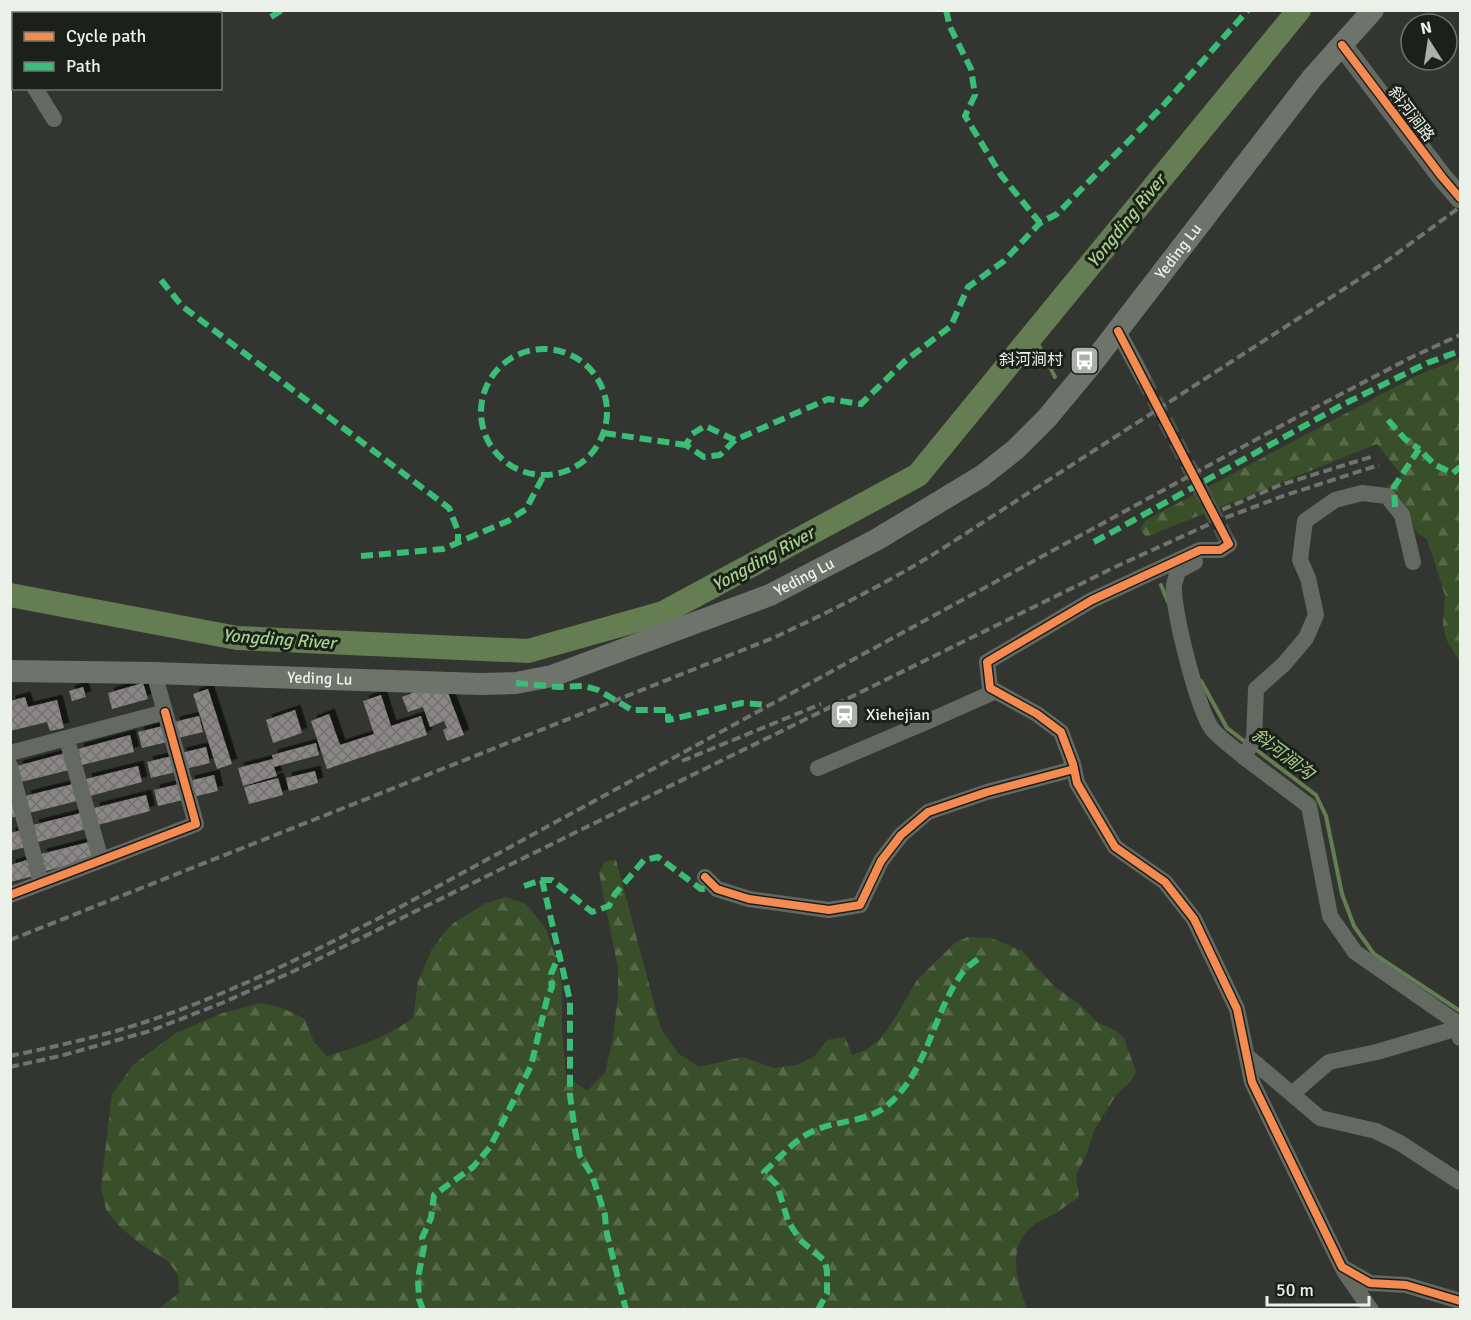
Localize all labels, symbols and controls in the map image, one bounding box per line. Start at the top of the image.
legend [12,12,222,90]
north arrow [1399,12,1459,72]
text: N [1419,17,1434,39]
text: Cycle path [66,25,146,47]
text: Path [66,55,101,77]
street label: 斜河涧路 [1384,82,1438,146]
water label: Yongding River [1082,168,1172,272]
street label: Yeding Lu [1151,220,1206,284]
bus stop icon: 斜河涧村 [1068,344,1100,376]
place label: 斜河涧村 [999,350,1063,370]
water label: Yongding River [708,521,820,596]
street label: Yeding Lu [771,553,838,601]
water label: Yongding River [222,624,339,654]
street label: Yeding Lu [287,668,353,690]
station icon: Xiehejian [829,699,861,731]
place label: Xiehejian [866,705,930,725]
water label: 斜河涧沟 [1248,724,1320,786]
scale bar [1267,1269,1369,1307]
text: 50 m [1276,1279,1314,1301]

